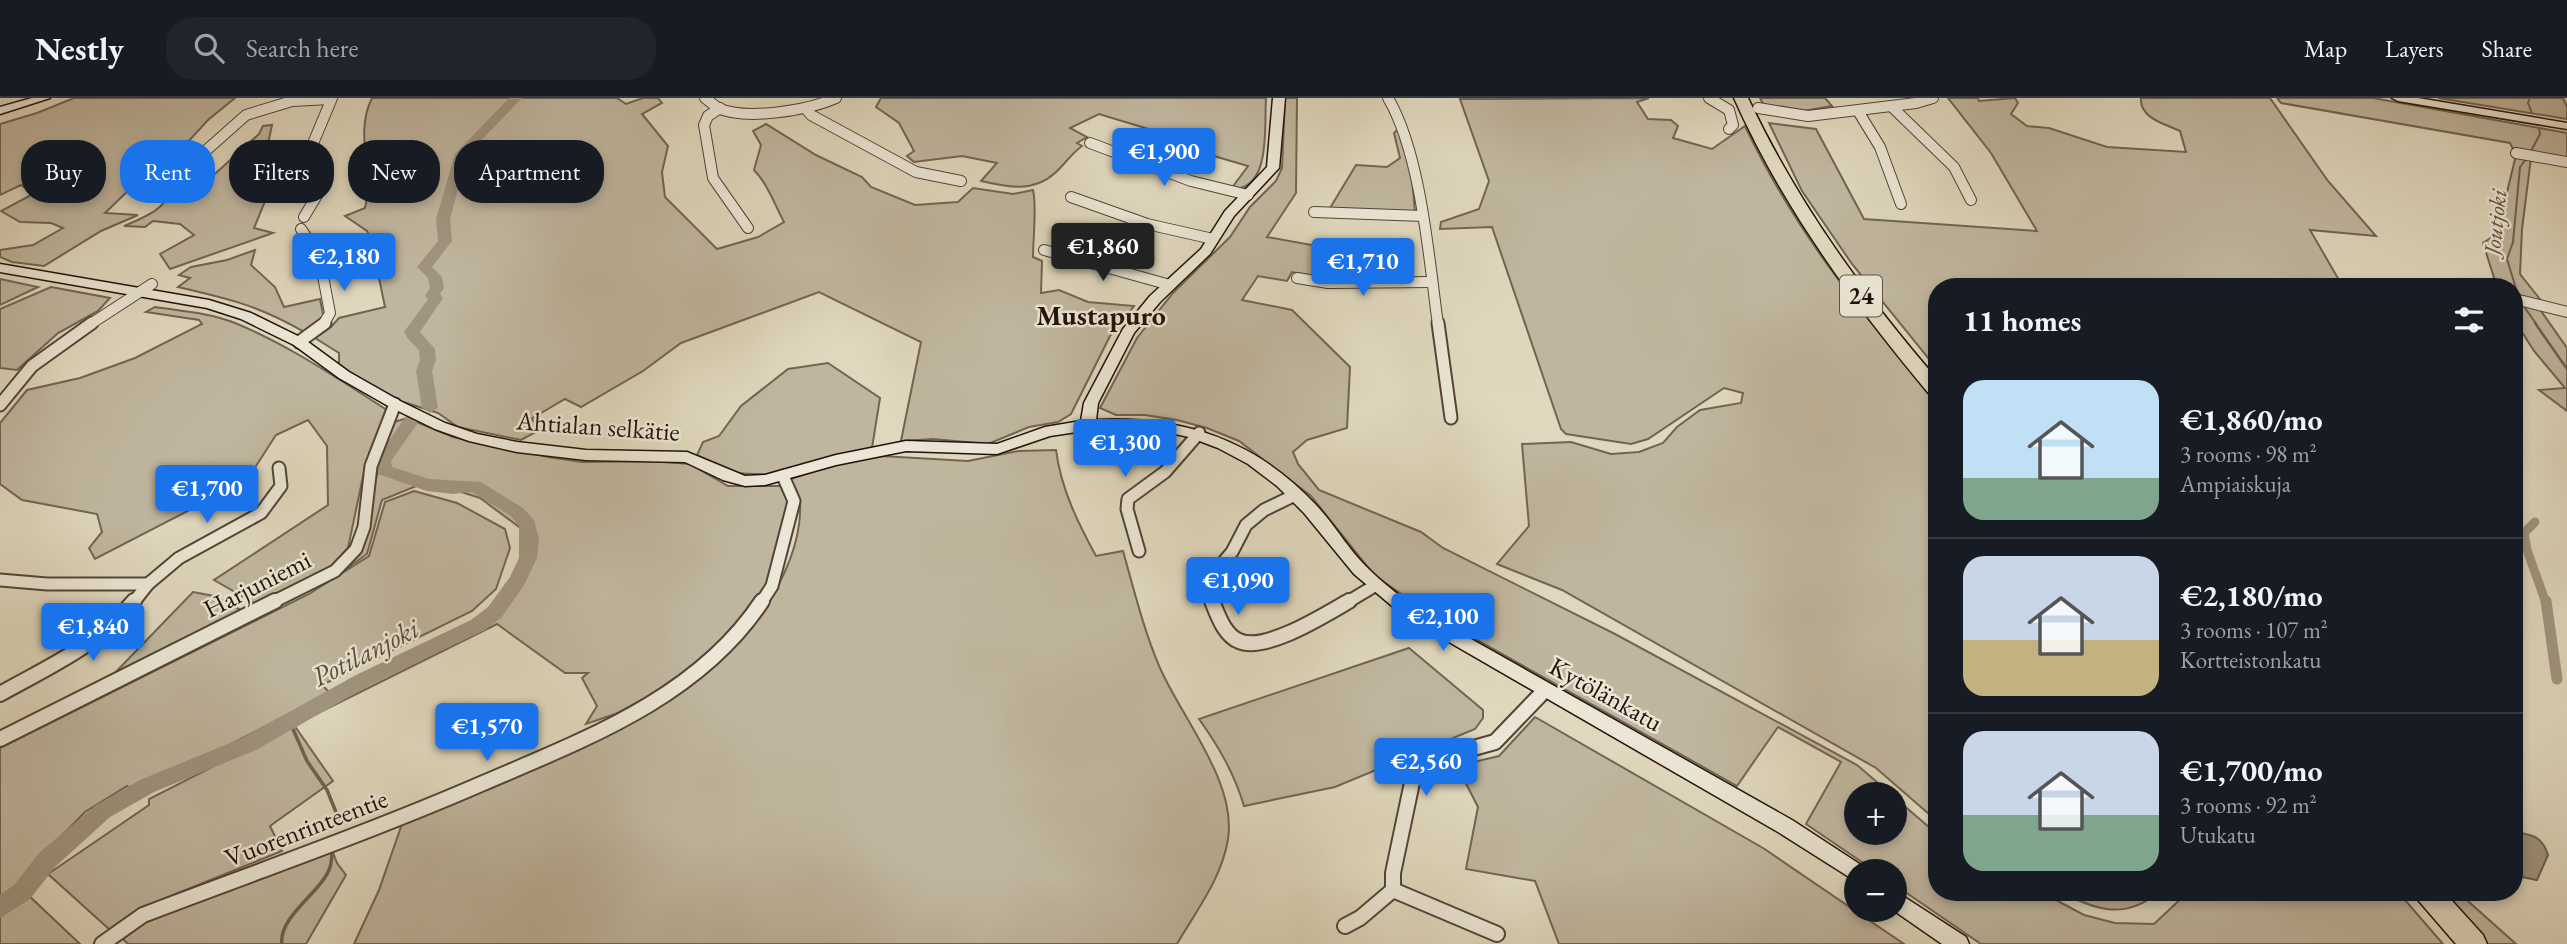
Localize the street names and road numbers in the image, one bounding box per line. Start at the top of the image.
road number: 24 [1840,276,1882,316]
street label: Ahtialan selkätie [514,403,681,449]
street label: Harjuniemi [197,542,317,626]
street label: Kytölänkatu [1543,649,1669,739]
street label: Vuorenrinteentie [220,781,392,875]

